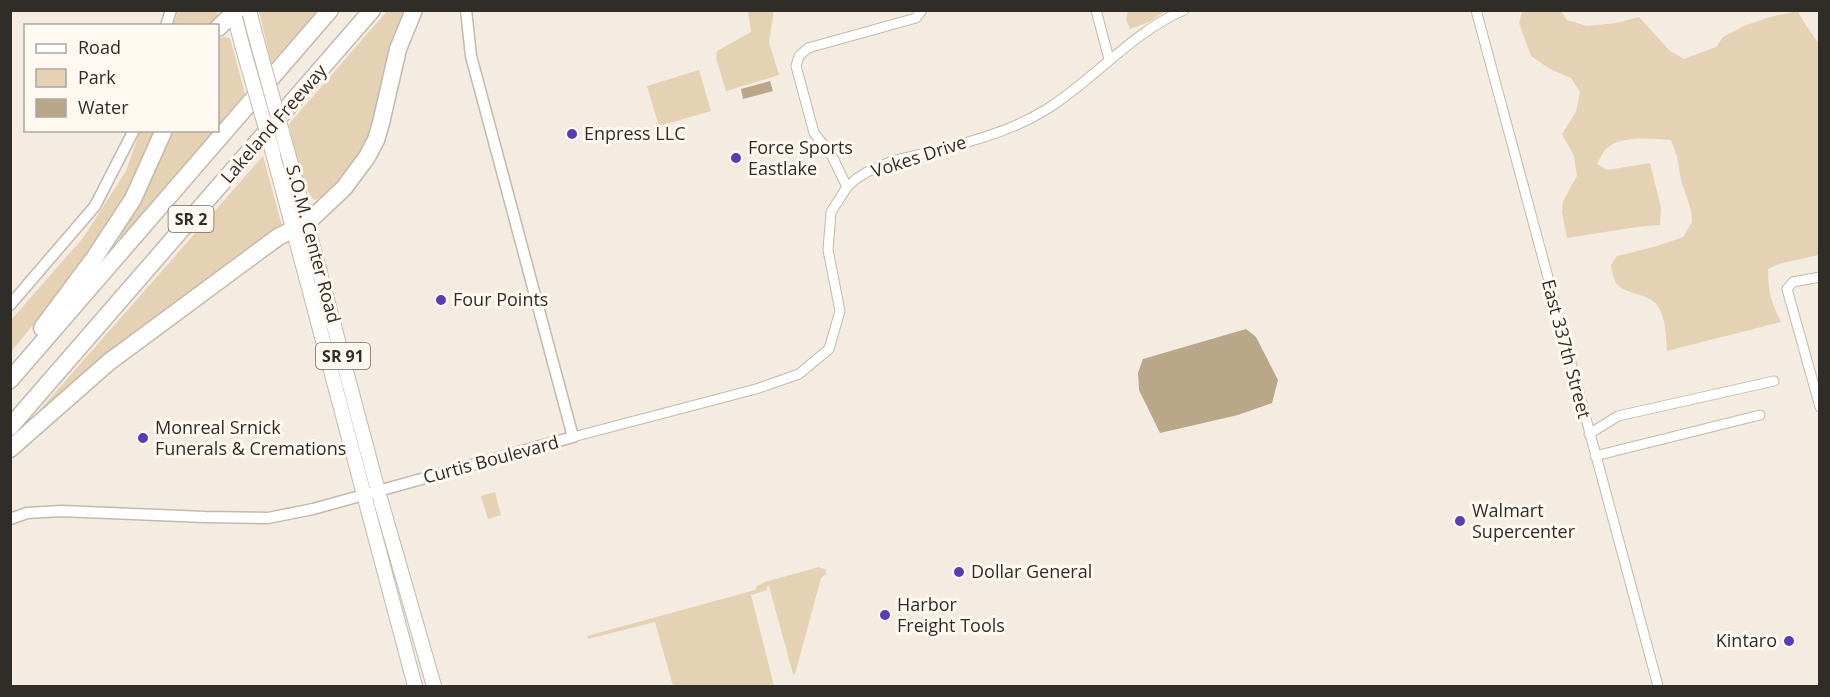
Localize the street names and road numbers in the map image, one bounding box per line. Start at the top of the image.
street label: Lakeland Freeway [215,58,332,188]
street label: Vokes Drive [868,129,969,183]
street label: S.O.M. Center Road [281,162,347,326]
road number: SR 2 [168,206,213,232]
street label: East 337th Street [1537,277,1597,421]
road number: SR 91 [316,343,370,369]
street label: Curtis Boulevard [420,429,561,489]

